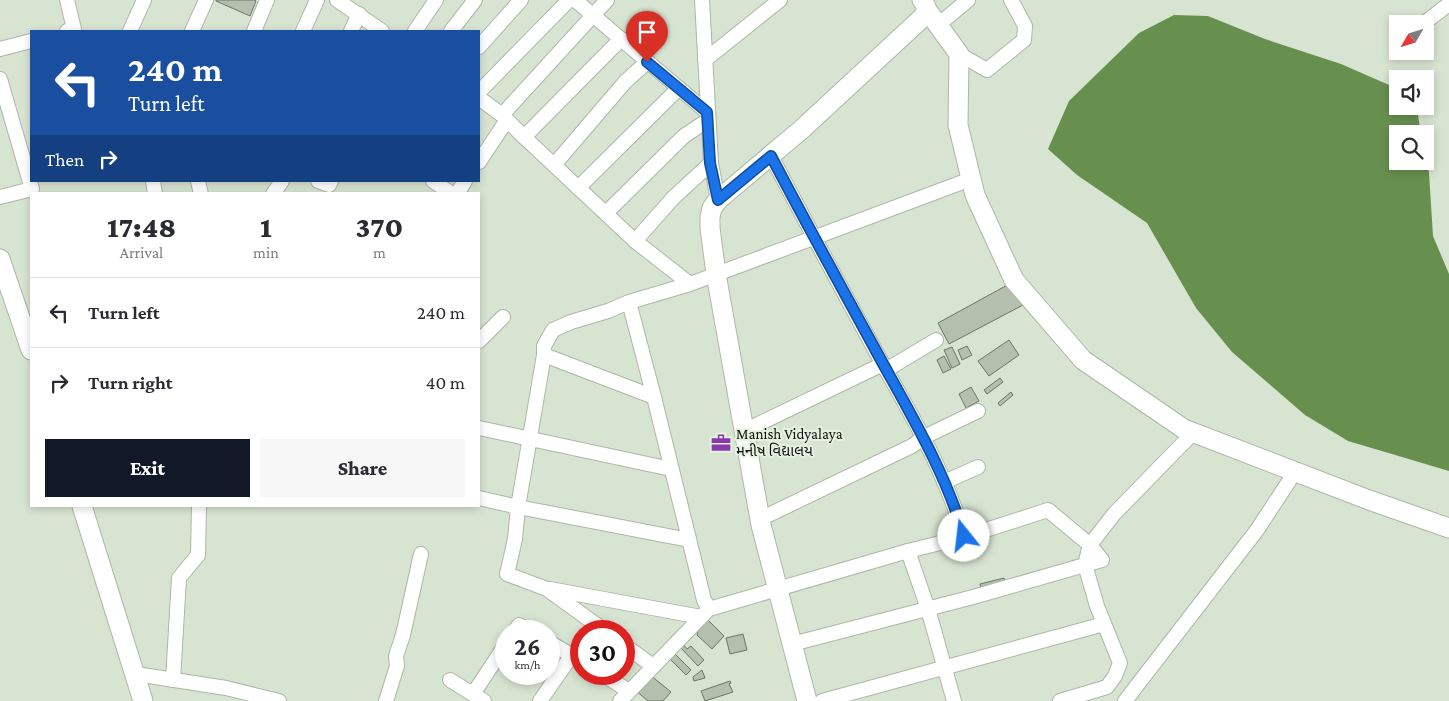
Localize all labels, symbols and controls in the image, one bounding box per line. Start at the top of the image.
pin [626,11,668,62]
north arrow [1389,15,1434,60]
map controls [1389,15,1434,170]
icon: arrive [633,18,661,46]
icon: left [45,50,110,115]
text: 240 m [128,50,222,89]
button: sound [1389,70,1434,115]
text: Turn left [128,91,205,116]
button: search [1389,125,1434,170]
icon: right [94,145,122,173]
text: Then [45,149,84,170]
text: 17:48 [107,210,176,243]
text: 1 [260,210,272,243]
text: 370 [356,210,403,243]
text: Arrival [120,244,163,261]
text: min [253,244,279,261]
text: m [373,244,386,261]
icon: left [45,299,73,327]
text: Turn left [88,302,160,323]
text: 240 m [417,302,465,323]
icon: right [45,369,73,397]
text: Turn right [88,372,173,393]
text: 40 m [426,372,465,393]
place label: Manish Vidyalaya મનીષ વિદ્યાલય [736,426,843,459]
office icon: Manish Vidyalaya મનીષ વિદ્યાલય [710,432,732,454]
button: Exit [45,439,250,497]
button: Share [260,439,465,497]
position arrow [937,509,989,561]
speed limit sign: 30 [570,620,635,685]
text: 26 [514,633,541,660]
text: km/h [515,658,540,672]

